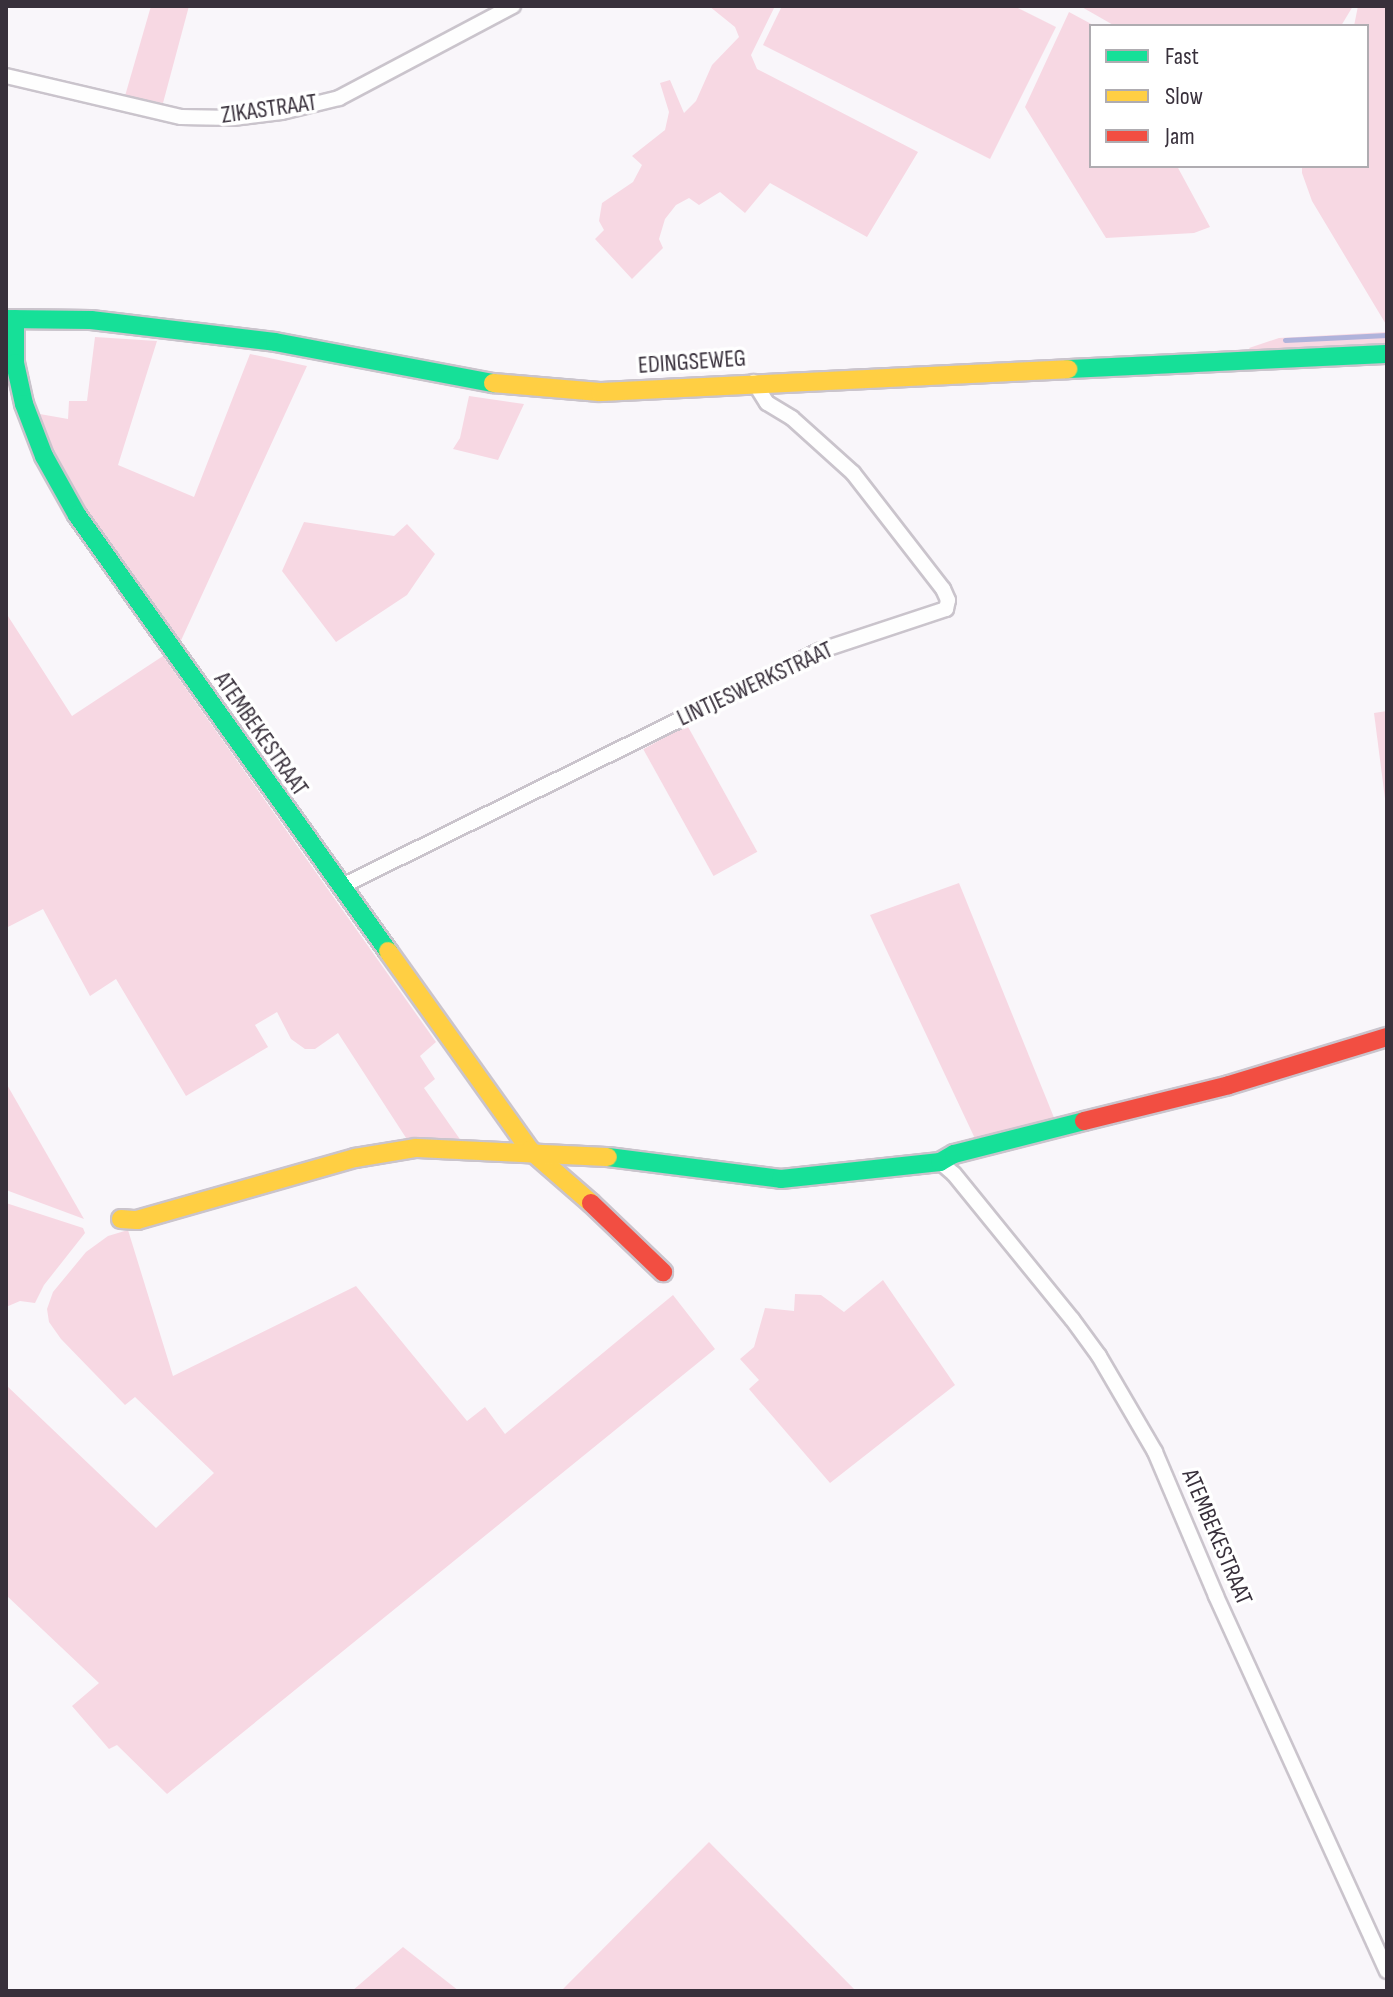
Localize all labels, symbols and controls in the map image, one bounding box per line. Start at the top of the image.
legend [1089,24,1369,168]
text: Fast [1165,42,1199,71]
text: Slow [1165,82,1203,111]
street label: ZIKASTRAAT [219,88,319,130]
text: Jam [1165,122,1195,151]
street label: EDINGSEWEG [637,344,747,380]
street label: LINTJESWERKSTRAAT [673,635,837,733]
street label: ATEMBEKESTRAAT [208,666,314,802]
street label: ATEMBEKESTRAAT [1175,1465,1259,1609]

